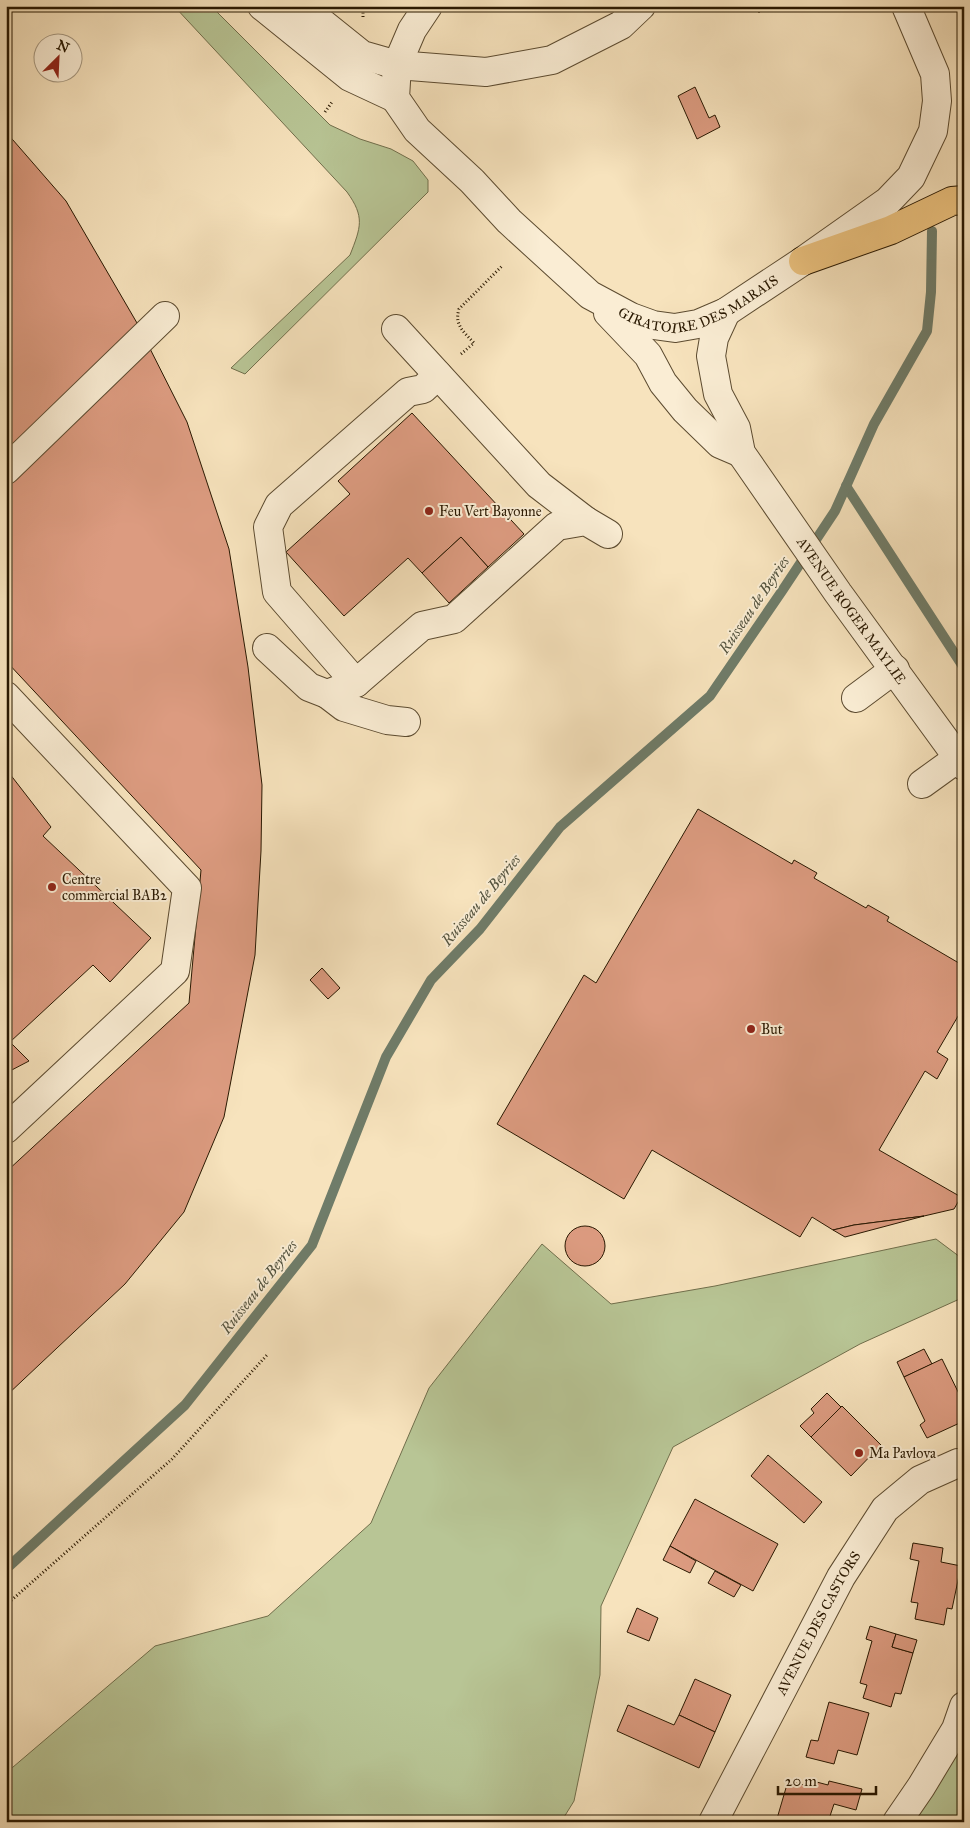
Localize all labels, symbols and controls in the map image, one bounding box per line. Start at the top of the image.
north arrow [32,32,82,82]
text: N [54,36,72,57]
street label: GIRATOIRE DES MARAIS [615,271,781,337]
place label: Feu Vert Bayonne [439,503,542,520]
marker: Feu Vert Bayonne [423,505,435,517]
street label: AVENUE ROGER MAYLIE [793,533,910,687]
water label: Ruisseau de Beyries [714,552,794,658]
water label: Ruisseau de Beyries [437,850,525,950]
place label: Centre commercial BAB2 [62,871,167,904]
marker: Centre commercial BAB2 [46,881,58,893]
place label: But [761,1021,783,1038]
marker: But [745,1023,757,1035]
water label: Ruisseau de Beyries [216,1236,301,1338]
place label: Ma Pavlova [869,1445,936,1462]
marker: Ma Pavlova [853,1447,865,1459]
street label: AVENUE DES CASTORS [772,1548,864,1699]
scale bar [778,1763,875,1795]
text: 20 m [785,1772,817,1790]

